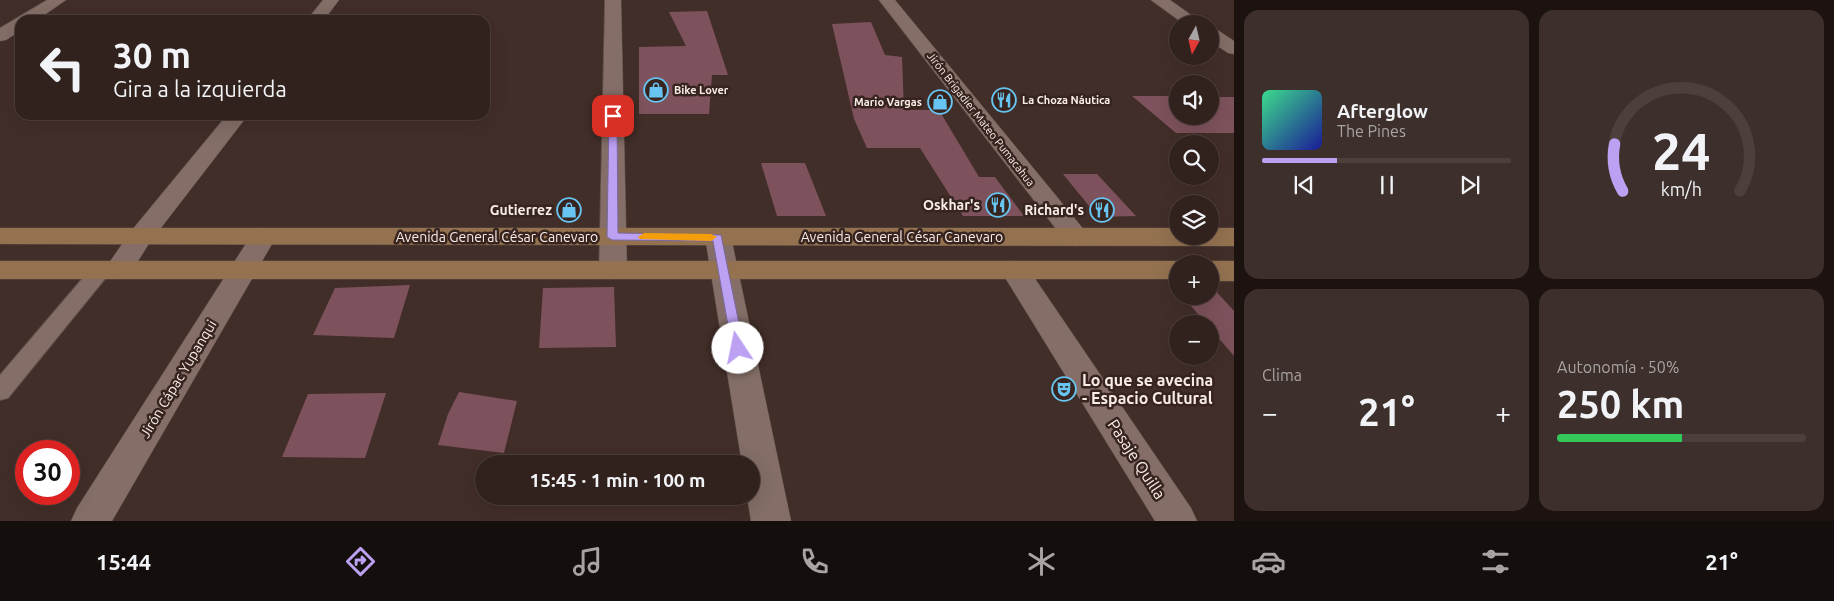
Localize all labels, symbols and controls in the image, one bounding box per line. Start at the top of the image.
north arrow [1169,15,1219,65]
map controls [1169,15,1219,365]
icon: left [30,35,95,100]
text: 30 m [113,35,191,75]
street label: Jirón Brigadier Mateo Pumacahua [925,50,1037,188]
button: sound [1169,75,1219,125]
text: Gira a la izquierda [113,76,287,101]
shop icon: Bike Lover [643,77,669,103]
place label: Bike Lover [674,84,729,96]
restaurant icon: La Choza Náutica [991,87,1017,113]
shop icon: Mario Vargas [927,89,953,115]
place label: La Choza Náutica [1022,94,1110,106]
pin [592,95,634,137]
place label: Mario Vargas [854,96,922,108]
text: Afterglow [1337,100,1428,122]
icon: arrive [599,102,627,130]
text: The Pines [1337,122,1406,140]
text: 24 [1652,122,1711,180]
button: search [1169,135,1219,185]
icon: previous [1290,171,1318,199]
icon: pause [1373,171,1401,199]
icon: next [1456,171,1484,199]
text: km/h [1661,179,1702,199]
restaurant icon: Oskhar's [985,192,1011,218]
button: layers [1169,195,1219,245]
shop icon: Gutierrez [556,197,582,223]
place label: Oskhar's [923,197,980,213]
restaurant icon: Richard's [1089,197,1115,223]
place label: Gutierrez [490,202,552,218]
place label: Richard's [1024,202,1084,218]
street label: Avenida General César Canevaro [396,229,598,245]
street label: Avenida General César Canevaro [801,229,1003,245]
button: + [1169,255,1219,305]
button: − [1169,315,1219,365]
street label: Jirón Cápac Yupanqui [136,317,220,441]
position arrow [711,321,763,373]
text: Autonomía · 50% [1557,358,1679,376]
text: Clima [1262,366,1302,384]
place label: Lo que se avecina - Espacio Cultural [1082,371,1213,407]
theatre icon: Lo que se avecina - Espacio Cultural [1051,376,1077,402]
text: 250 km [1557,383,1684,425]
text: 21° [1358,391,1415,433]
text: − [1262,397,1278,428]
text: + [1495,397,1511,428]
street label: Pasaje Quilla [1105,416,1169,502]
speed limit sign: 30 [15,440,80,505]
text: 15:45 · 1 min · 100 m [530,469,705,491]
icon: directions [343,544,378,579]
icon: music [570,544,605,579]
icon: phone [797,544,832,579]
icon: climate [1024,544,1059,579]
icon: car [1251,544,1286,579]
icon: filters [1478,544,1513,579]
text: 15:44 [96,549,151,574]
text: 21° [1705,549,1738,574]

